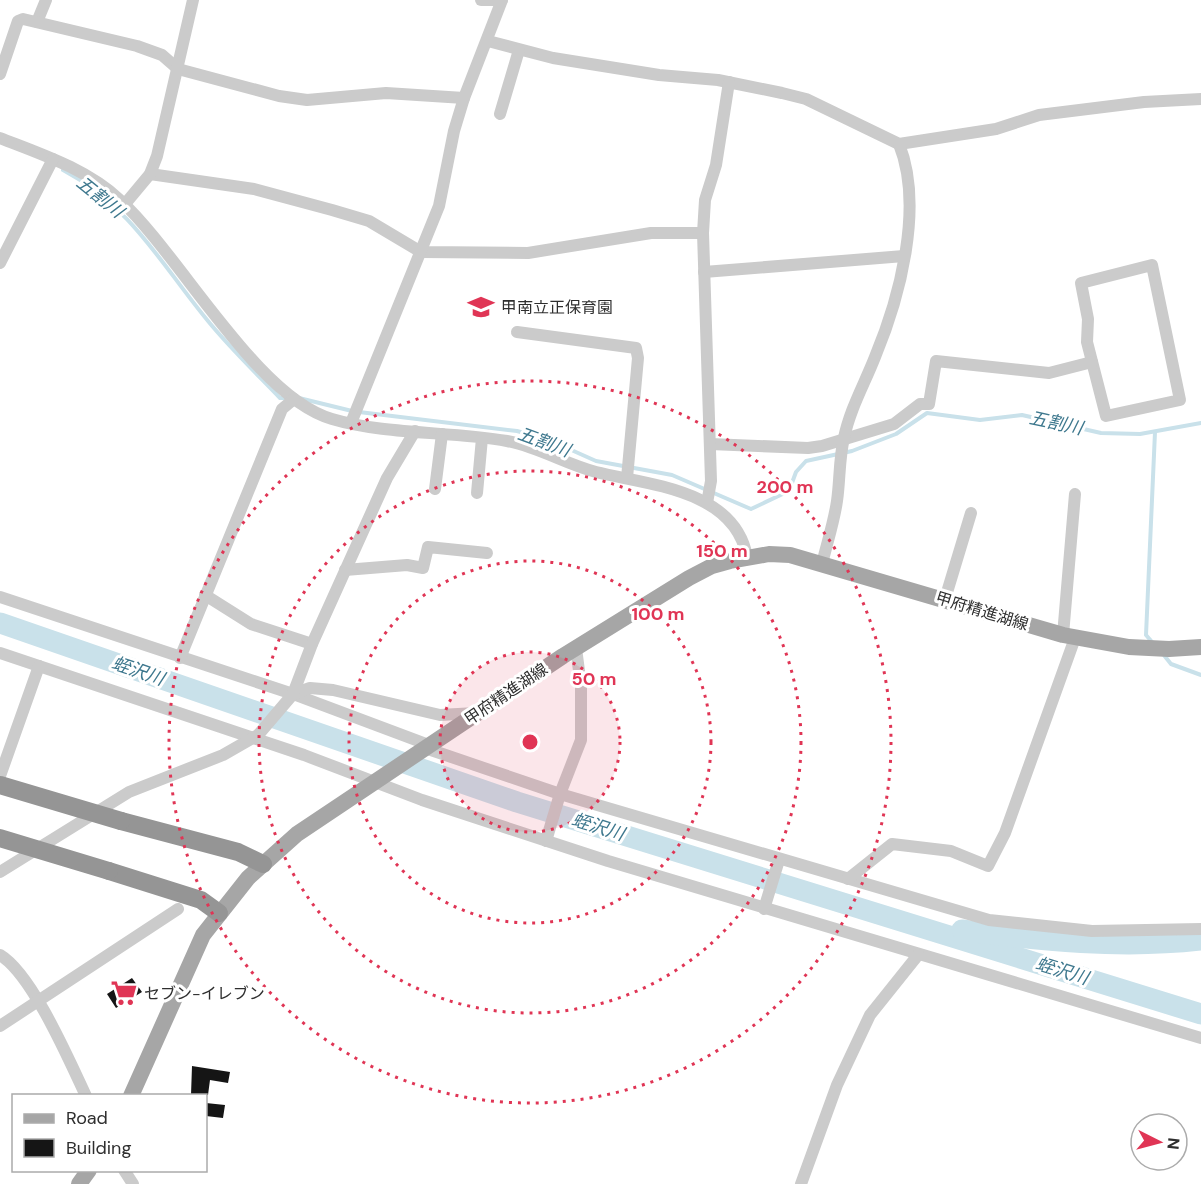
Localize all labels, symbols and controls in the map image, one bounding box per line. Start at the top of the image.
water label: 五割川 [71,171,130,225]
school or university icon: 甲南立正保育園 [466,292,496,322]
place label: 甲南立正保育園 [501,297,613,318]
water label: 五割川 [1027,406,1087,441]
water label: 五割川 [515,421,575,463]
text: 200 m [757,475,813,499]
text: 150 m [696,539,748,563]
street label: 甲府精進湖線 [933,587,1031,635]
text: 100 m [631,602,685,626]
water label: 蛭沢川 [109,651,169,692]
street label: 甲府精進湖線 [460,658,552,730]
text: 50 m [571,667,617,691]
centre of rings [520,732,540,752]
water label: 蛭沢川 [569,808,629,847]
water label: 蛭沢川 [1033,952,1093,991]
supermarket icon: セブン-イレブン [109,978,139,1008]
place label: セブン-イレブン [144,983,265,1004]
legend [12,1094,207,1172]
text: Road [66,1106,108,1130]
north arrow [1129,1112,1189,1172]
text: Building [66,1136,131,1160]
text: N [1162,1137,1184,1150]

